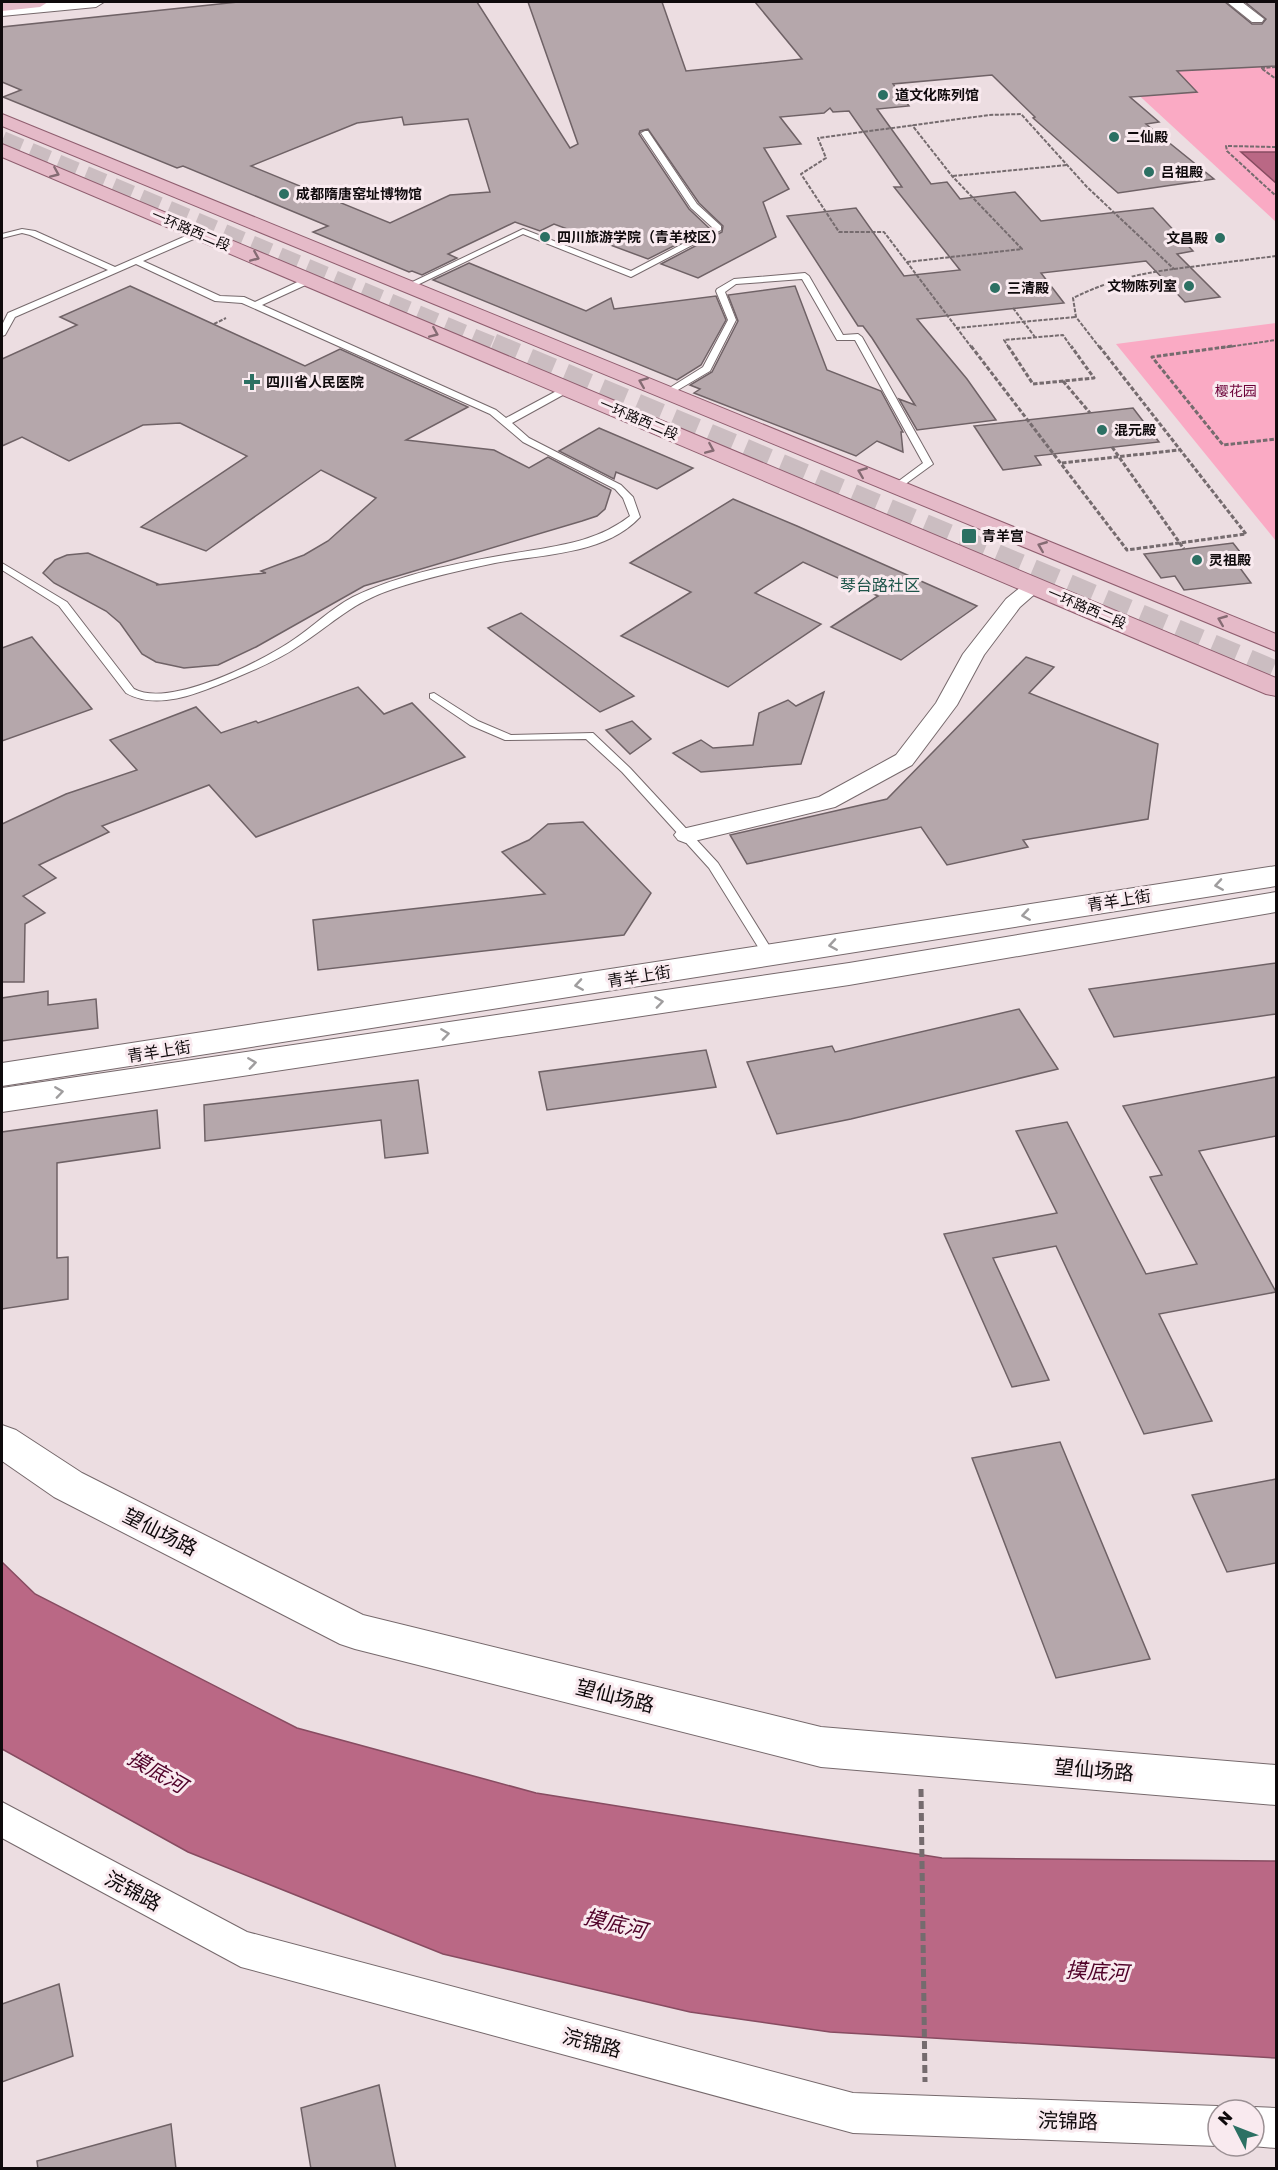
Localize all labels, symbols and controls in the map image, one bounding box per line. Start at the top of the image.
place label: 道文化陈列馆 [895,86,979,103]
marker: 道文化陈列馆 [876,88,890,102]
place label: 二仙殿 [1126,128,1168,145]
marker: 二仙殿 [1107,130,1121,144]
place label: 吕祖殿 [1161,163,1203,180]
marker: 吕祖殿 [1142,165,1156,179]
one-way arrow [49,166,60,178]
place label: 成都隋唐窑址博物馆 [296,185,422,202]
marker: 成都隋唐窑址博物馆 [277,187,291,201]
street label: 一环路西二段 [149,205,233,254]
place label: 四川旅游学院（青羊校区） [557,228,725,245]
place label: 文昌殿 [1166,229,1208,246]
marker: 四川旅游学院（青羊校区） [538,230,552,244]
marker: 文昌殿 [1213,231,1227,245]
one-way arrow [248,250,259,262]
place label: 文物陈列室 [1107,277,1177,294]
place label: 三清殿 [1007,279,1049,296]
marker: 文物陈列室 [1182,279,1196,293]
marker: 三清殿 [988,281,1002,295]
one-way arrow [428,325,439,337]
marker: 四川省人民医院 [243,373,261,391]
place label: 四川省人民医院 [266,373,364,390]
one-way arrow [638,377,649,389]
park label: 樱花园 [1215,382,1257,399]
street label: 一环路西二段 [597,394,681,443]
place label: 混元殿 [1114,421,1156,438]
marker: 混元殿 [1095,423,1109,437]
one-way arrow [704,442,715,454]
one-way arrow [857,467,868,479]
marker: 青羊宫 [960,527,978,545]
place label: 青羊宫 [982,527,1024,544]
one-way arrow [1037,541,1048,553]
place label: 灵祖殿 [1209,551,1251,568]
marker: 灵祖殿 [1190,553,1204,567]
district label: 琴台路社区 [840,575,920,595]
street label: 一环路西二段 [1045,583,1129,632]
one-way arrow [1218,615,1229,627]
one-way arrow [1214,878,1223,890]
street label: 青羊上街 [1086,885,1152,915]
one-way arrow [1021,908,1031,921]
one-way arrow [829,939,838,951]
street label: 青羊上街 [606,961,672,991]
one-way arrow [574,978,584,991]
one-way arrow [654,997,663,1009]
one-way arrow [440,1029,450,1041]
street label: 青羊上街 [126,1036,192,1066]
one-way arrow [248,1057,257,1069]
one-way arrow [55,1086,64,1098]
street label: 望仙场路 [119,1502,202,1560]
street label: 望仙场路 [574,1674,657,1716]
water label: 摸底河 [124,1744,195,1800]
street label: 望仙场路 [1053,1754,1135,1784]
street label: 浣锦路 [101,1865,166,1915]
water label: 摸底河 [582,1903,653,1944]
water label: 摸底河 [1065,1956,1133,1986]
street label: 浣锦路 [560,2023,624,2061]
north arrow [1206,2098,1266,2158]
street label: 浣锦路 [1038,2107,1098,2133]
text: N [1213,2107,1236,2129]

